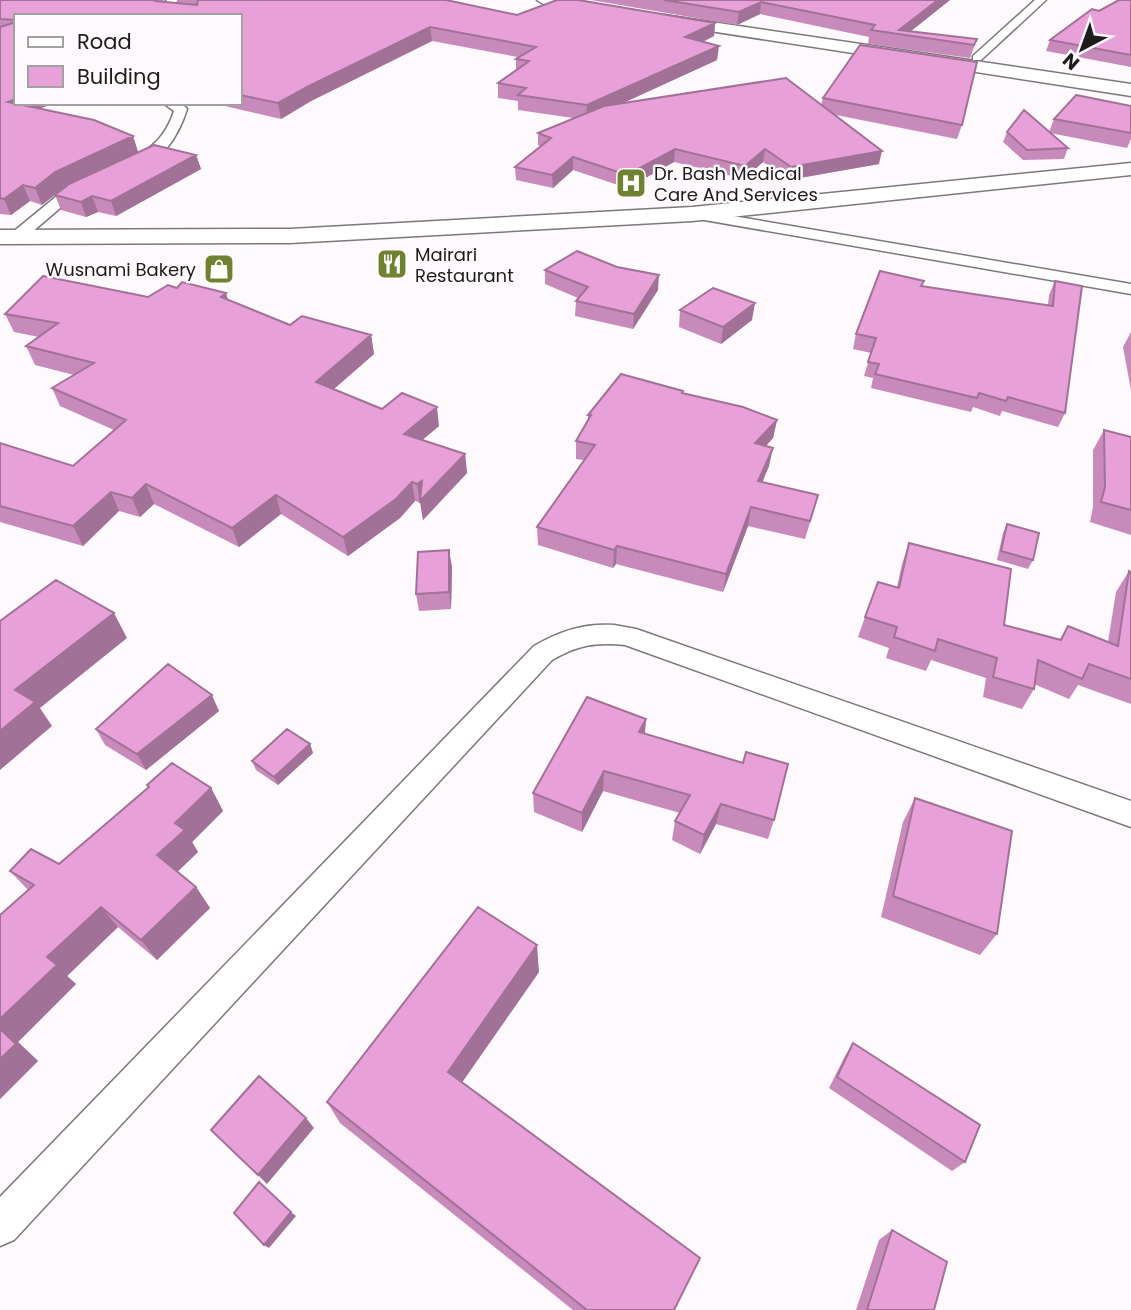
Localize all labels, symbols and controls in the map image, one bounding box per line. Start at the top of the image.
legend [14,14,242,105]
north arrow [1047,14,1117,84]
text: Road [77,27,132,56]
text: N [1057,47,1085,76]
text: Building [77,62,161,91]
place label: Dr. Bash Medical Care And Services [654,161,818,207]
hospital icon: Dr. Bash Medical Care And Services [614,166,648,200]
place label: Mairari Restaurant [415,242,514,288]
restaurant icon: Mairari Restaurant [375,247,409,281]
shop icon: Wusnami Bakery [202,252,236,286]
place label: Wusnami Bakery [46,257,196,282]

